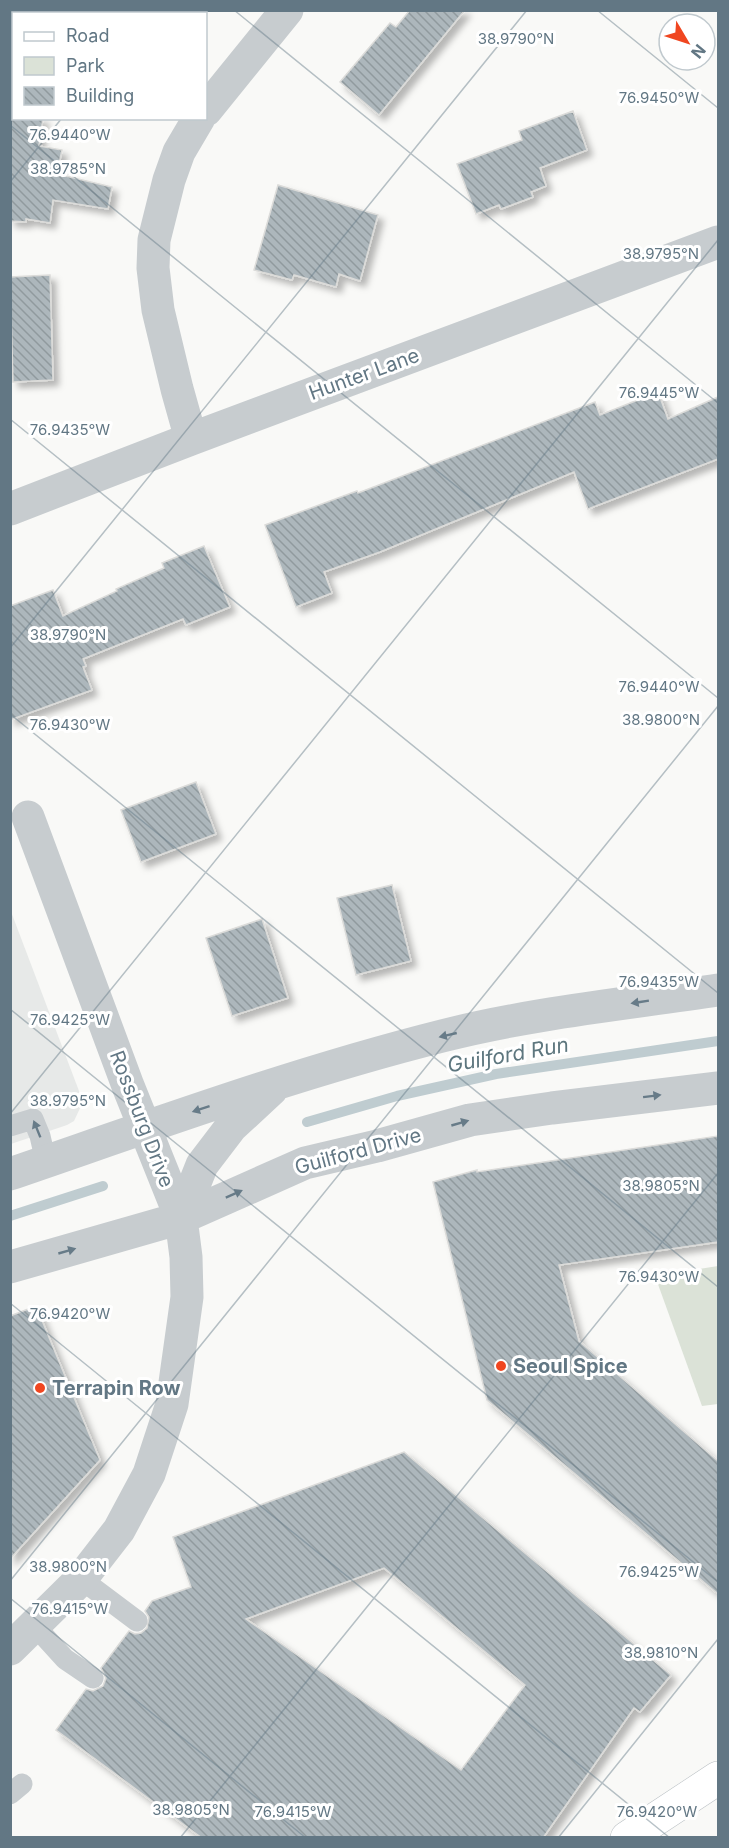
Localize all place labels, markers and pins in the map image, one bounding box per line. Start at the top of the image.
place label: Seoul Spice [513,1354,628,1378]
marker: Seoul Spice [494,1359,508,1373]
place label: Terrapin Row [52,1376,181,1400]
marker: Terrapin Row [33,1381,47,1395]

